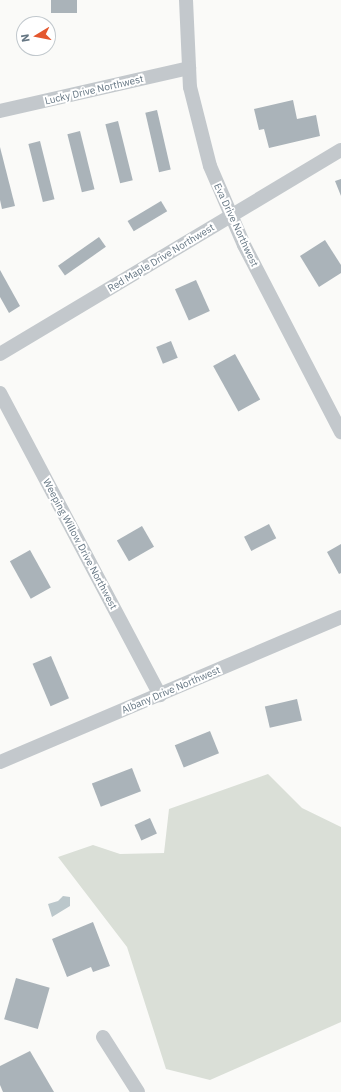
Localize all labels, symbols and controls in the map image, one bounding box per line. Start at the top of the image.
north arrow [16,16,56,56]
text: N [18,33,33,43]
street label: Lucky Drive Northwest [44,73,144,107]
street label: Eva Drive Northwest [211,181,261,269]
street label: Red Maple Drive Northwest [106,221,216,295]
street label: Weeping Willow Drive Northwest [40,477,120,611]
street label: Albany Drive Northwest [120,664,222,716]

